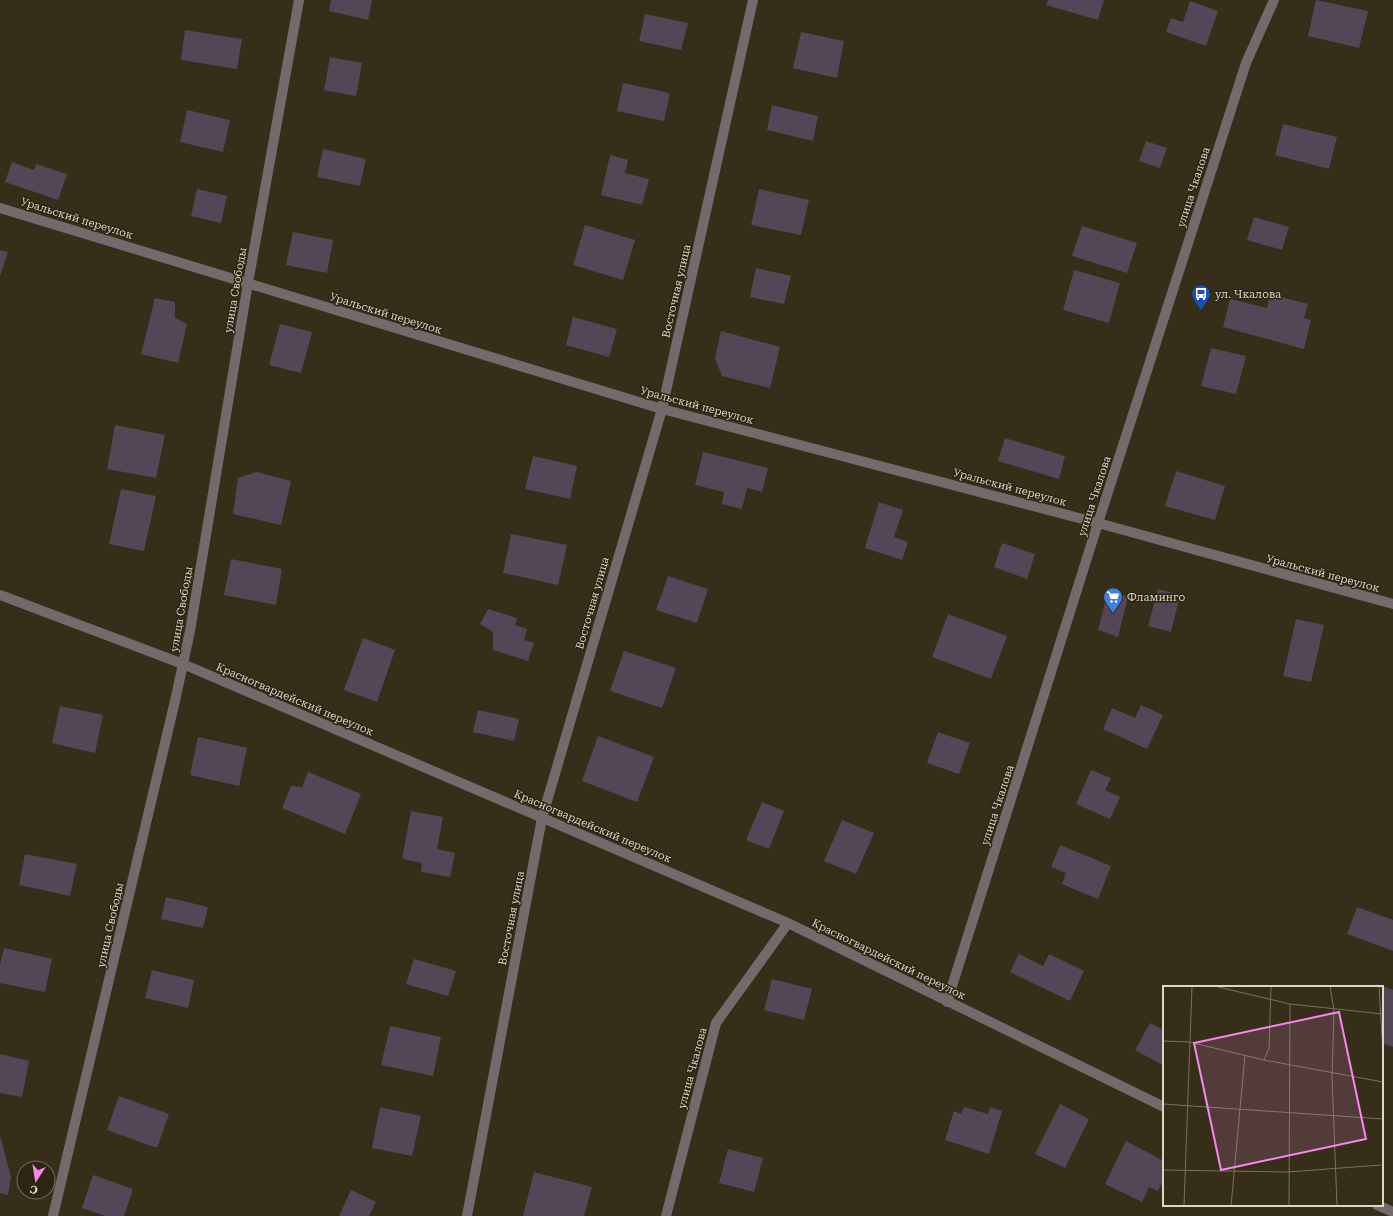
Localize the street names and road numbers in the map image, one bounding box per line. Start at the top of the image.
street label: улица Чкалова [1174,145,1213,229]
street label: Уральский переулок [19,195,135,242]
street label: Восточная улица [659,243,694,339]
street label: улица Свободы [222,246,249,334]
street label: Уральский переулок [328,290,444,337]
street label: Уральский переулок [639,384,755,427]
street label: улица Чкалова [1075,454,1114,538]
street label: Уральский переулок [952,466,1068,509]
street label: Уральский переулок [1265,552,1381,595]
street label: Восточная улица [573,555,612,651]
street label: улица Свободы [168,565,195,653]
street label: Красногвардейский переулок [214,660,376,739]
street label: улица Чкалова [978,763,1017,847]
street label: Красногвардейский переулок [512,787,674,866]
street label: Восточная улица [496,870,527,966]
street label: улица Свободы [94,881,127,969]
street label: Красногвардейский переулок [810,916,968,1003]
street label: улица Чкалова [675,1026,710,1110]

